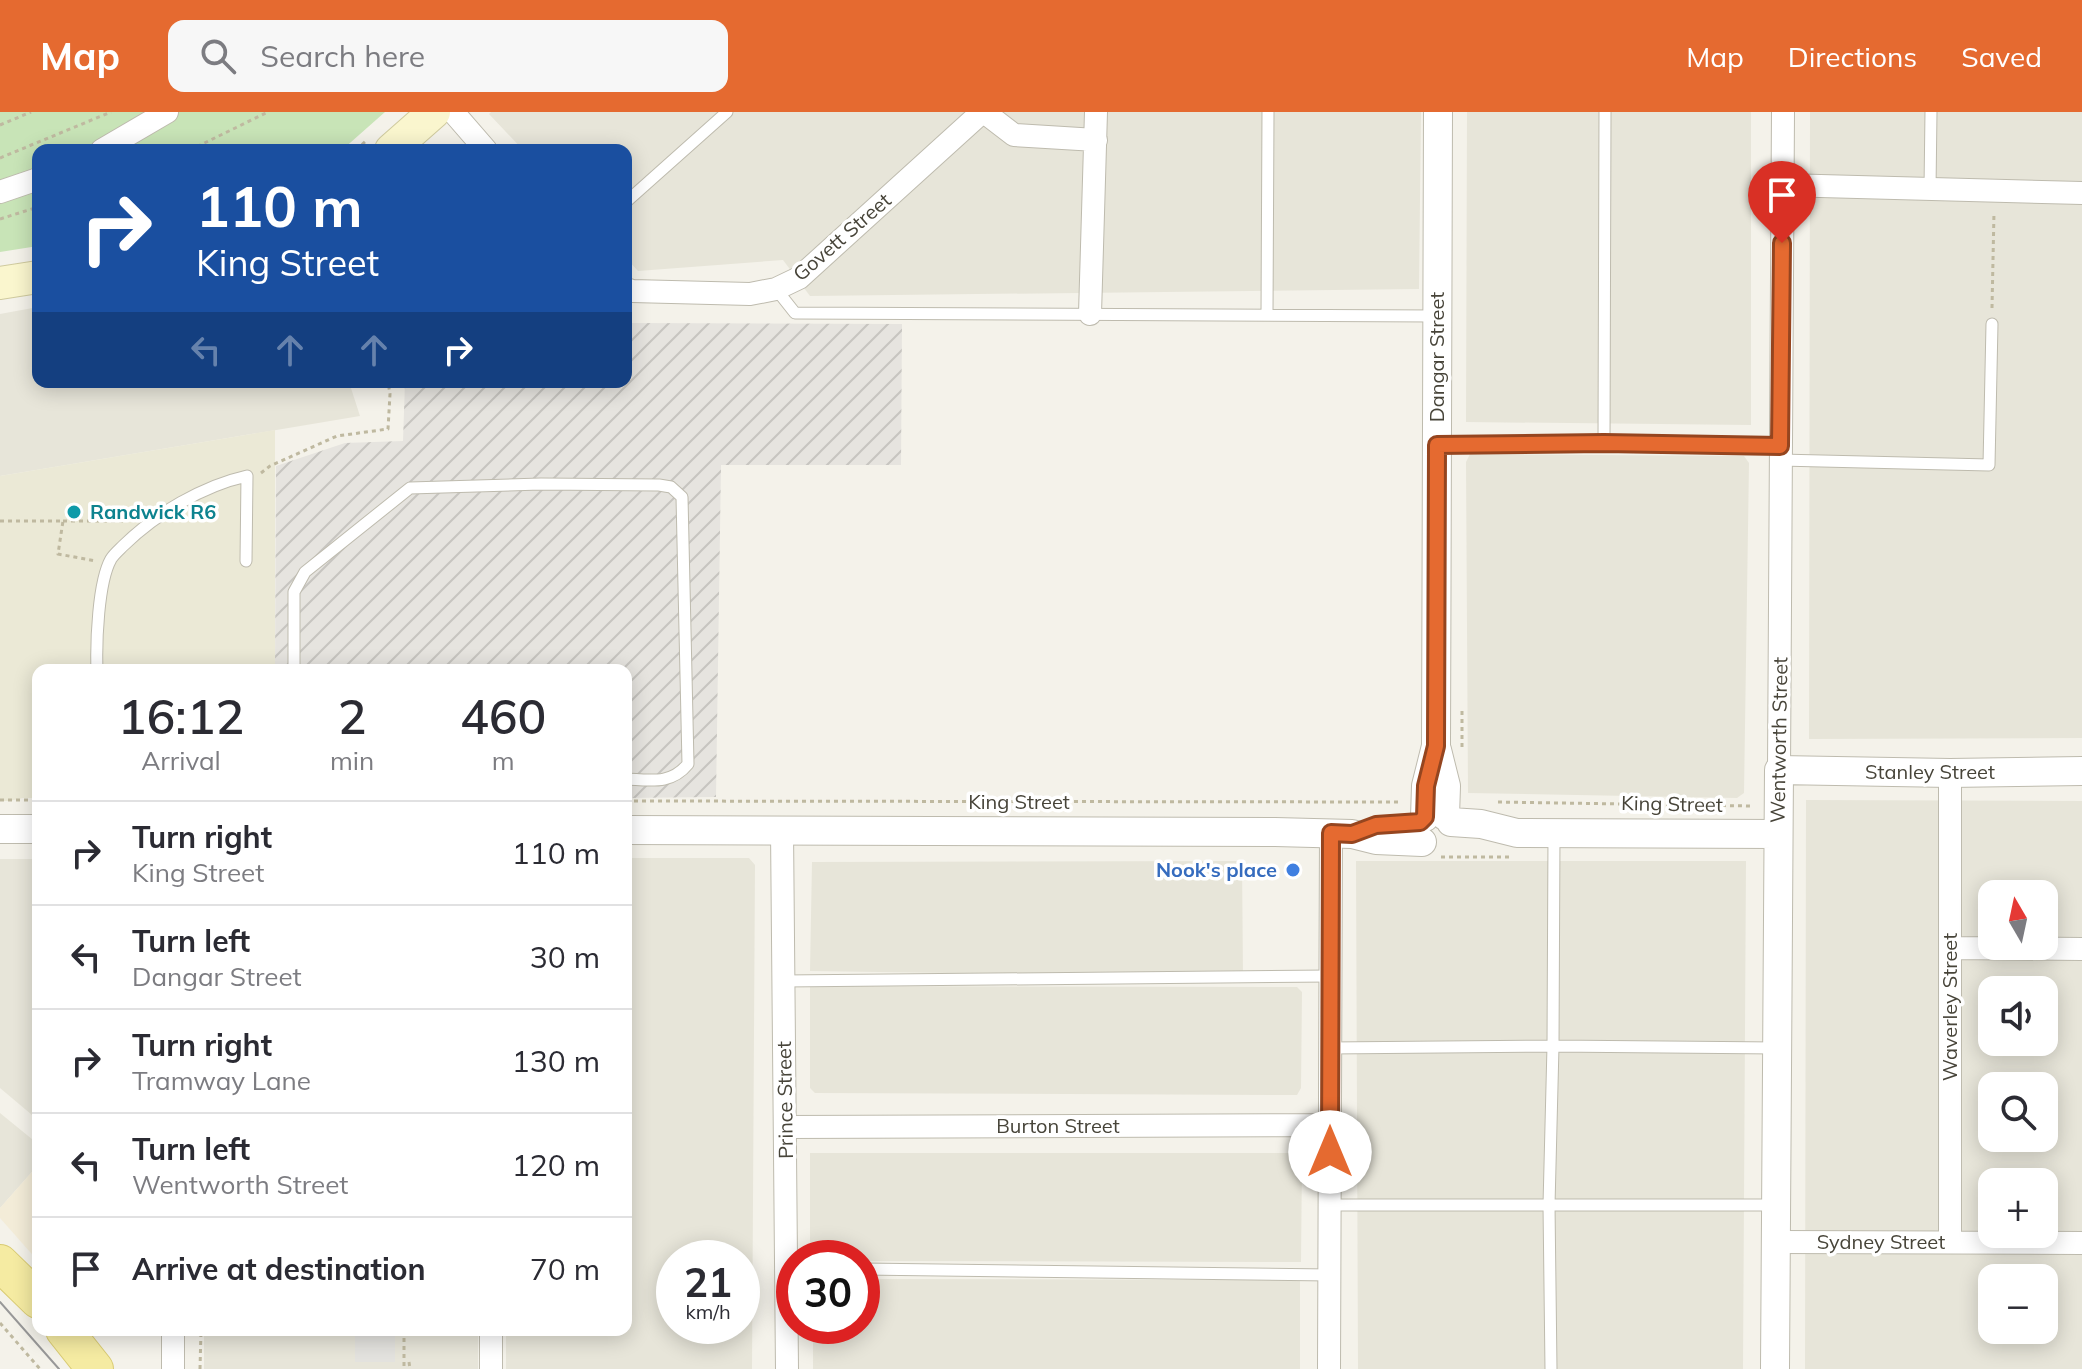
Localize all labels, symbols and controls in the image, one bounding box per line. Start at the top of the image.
search box [168,20,728,92]
text: Map [40,32,120,80]
icon: search [196,34,240,78]
text: Search here [260,37,425,75]
text: Map [1686,39,1744,74]
text: Directions [1788,39,1917,74]
text: Saved [1961,39,2042,74]
pin [1748,161,1816,243]
text: 110 m [196,171,363,241]
icon: arrive [1760,173,1804,217]
icon: right [64,176,168,280]
street label: Govett Street [788,187,896,286]
text: King Street [196,240,379,285]
street label: Dangar Street [1424,292,1449,422]
icon: left [184,328,228,372]
icon: ahead [268,328,312,372]
icon: ahead [352,328,396,372]
icon: right [436,328,480,372]
place label: Randwick R6 [90,499,216,524]
marker: Randwick R6 [65,503,83,521]
street label: Wentworth Street [1765,657,1792,823]
text: 16:12 [118,686,244,746]
text: 2 [338,686,366,746]
text: 460 [460,686,546,746]
text: Arrival [141,744,221,777]
text: min [330,744,374,777]
text: m [492,744,515,777]
street label: Stanley Street [1865,759,1995,784]
street label: King Street [968,789,1070,814]
street label: King Street [1621,790,1723,817]
text: Turn right [132,818,272,856]
icon: right [64,831,108,875]
text: 110 m [512,834,600,872]
text: King Street [132,856,264,889]
place label: Nook's place [1156,857,1277,882]
marker: Nook's place [1284,861,1302,879]
north arrow [1978,880,2058,960]
map controls [1978,880,2058,1344]
text: Turn left [132,922,250,960]
street label: Waverley Street [1937,933,1962,1081]
icon: left [64,935,108,979]
text: 30 m [530,938,600,976]
text: Dangar Street [132,960,302,993]
button: sound [1978,976,2058,1056]
text: Turn right [132,1026,272,1064]
icon: right [64,1039,108,1083]
street label: Prince Street [771,1041,798,1159]
text: 130 m [512,1042,600,1080]
text: Tramway Lane [132,1064,311,1097]
button: search [1978,1072,2058,1152]
position arrow [1288,1110,1372,1194]
street label: Burton Street [996,1113,1120,1138]
text: Turn left [132,1130,250,1168]
icon: left [64,1143,108,1187]
text: 120 m [512,1146,600,1184]
text: Wentworth Street [132,1168,348,1201]
button: + [1978,1168,2058,1248]
street label: Sydney Street [1817,1229,1945,1254]
speed limit sign: 30 [776,1240,880,1344]
icon: arrive [64,1247,108,1291]
text: Arrive at destination [132,1250,426,1288]
text: 70 m [530,1250,600,1288]
text: 21 [684,1257,732,1307]
button: − [1978,1264,2058,1344]
text: km/h [685,1299,731,1324]

